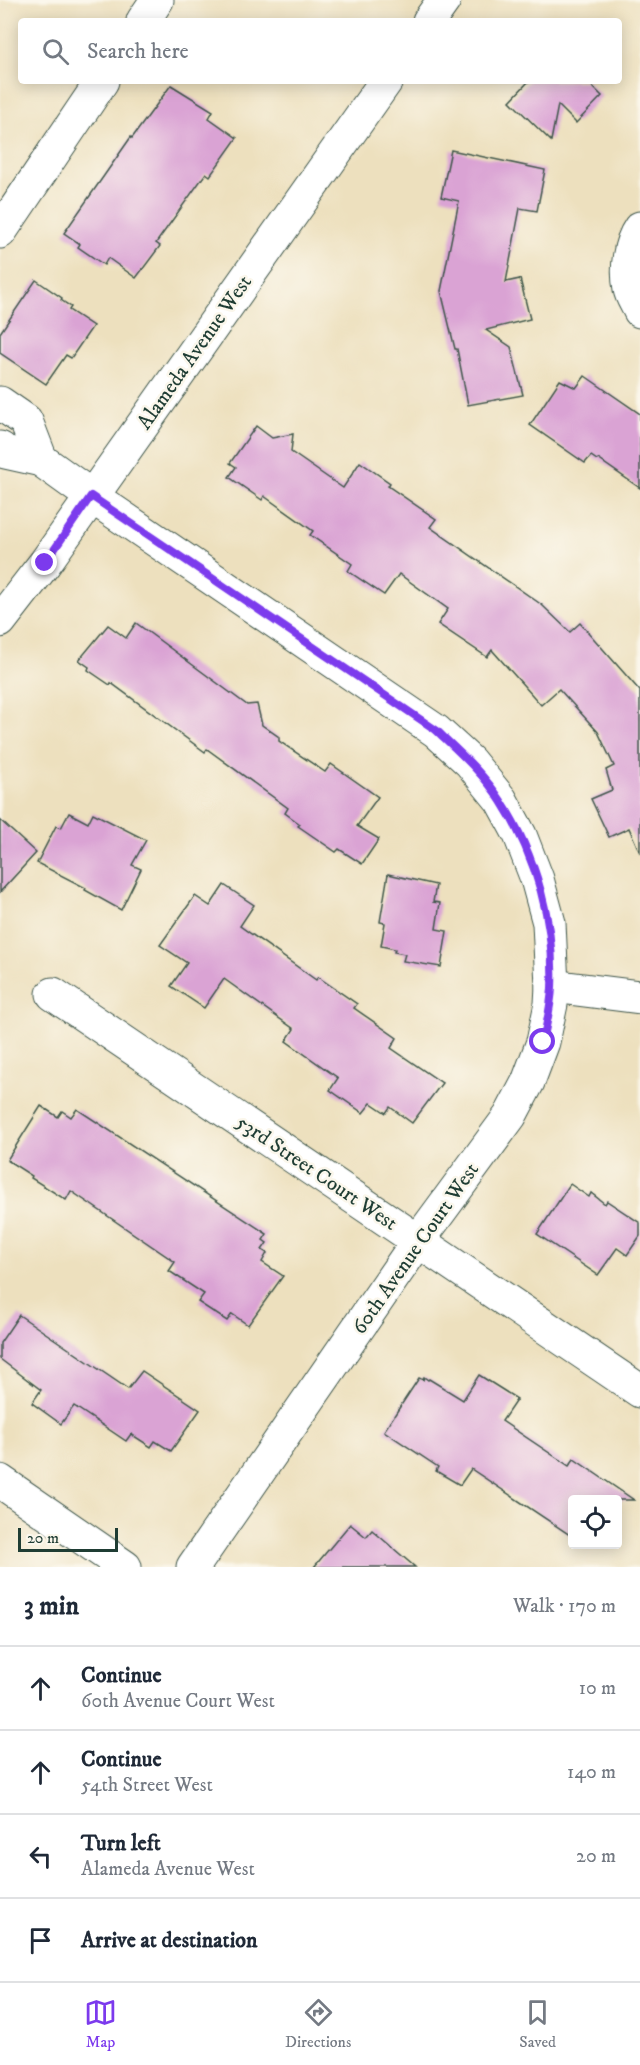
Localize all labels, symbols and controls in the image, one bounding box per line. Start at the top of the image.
search box [18,18,622,84]
icon: search [39,35,72,68]
text: Search here [87,38,189,65]
street label: Alameda Avenue West [132,270,258,435]
route end [31,549,57,575]
route start [529,1028,555,1054]
street label: 53rd Street Court West [231,1109,402,1237]
street label: 60th Avenue Court West [347,1158,485,1339]
map controls [568,1495,622,1549]
button: locate [568,1495,622,1549]
scale bar [18,1525,118,1552]
text: 20 m [27,1528,59,1548]
text: 3 min [24,1590,79,1623]
text: Walk · 170 m [513,1594,616,1619]
text: Continue [81,1662,162,1689]
icon: ahead [24,1672,57,1705]
text: 10 m [579,1676,616,1701]
text: 60th Avenue Court West [81,1689,275,1714]
text: Continue [81,1746,162,1773]
icon: ahead [24,1756,57,1789]
text: 140 m [567,1760,616,1785]
text: 54th Street West [81,1773,213,1798]
text: Turn left [81,1830,161,1857]
icon: left [24,1840,57,1873]
text: 20 m [576,1844,616,1869]
text: Alameda Avenue West [81,1857,255,1882]
icon: arrive [24,1924,57,1957]
text: Arrive at destination [81,1927,258,1954]
tab: Map [84,1996,117,2052]
tab: Directions [285,1996,351,2052]
tab: Saved [519,1996,556,2052]

